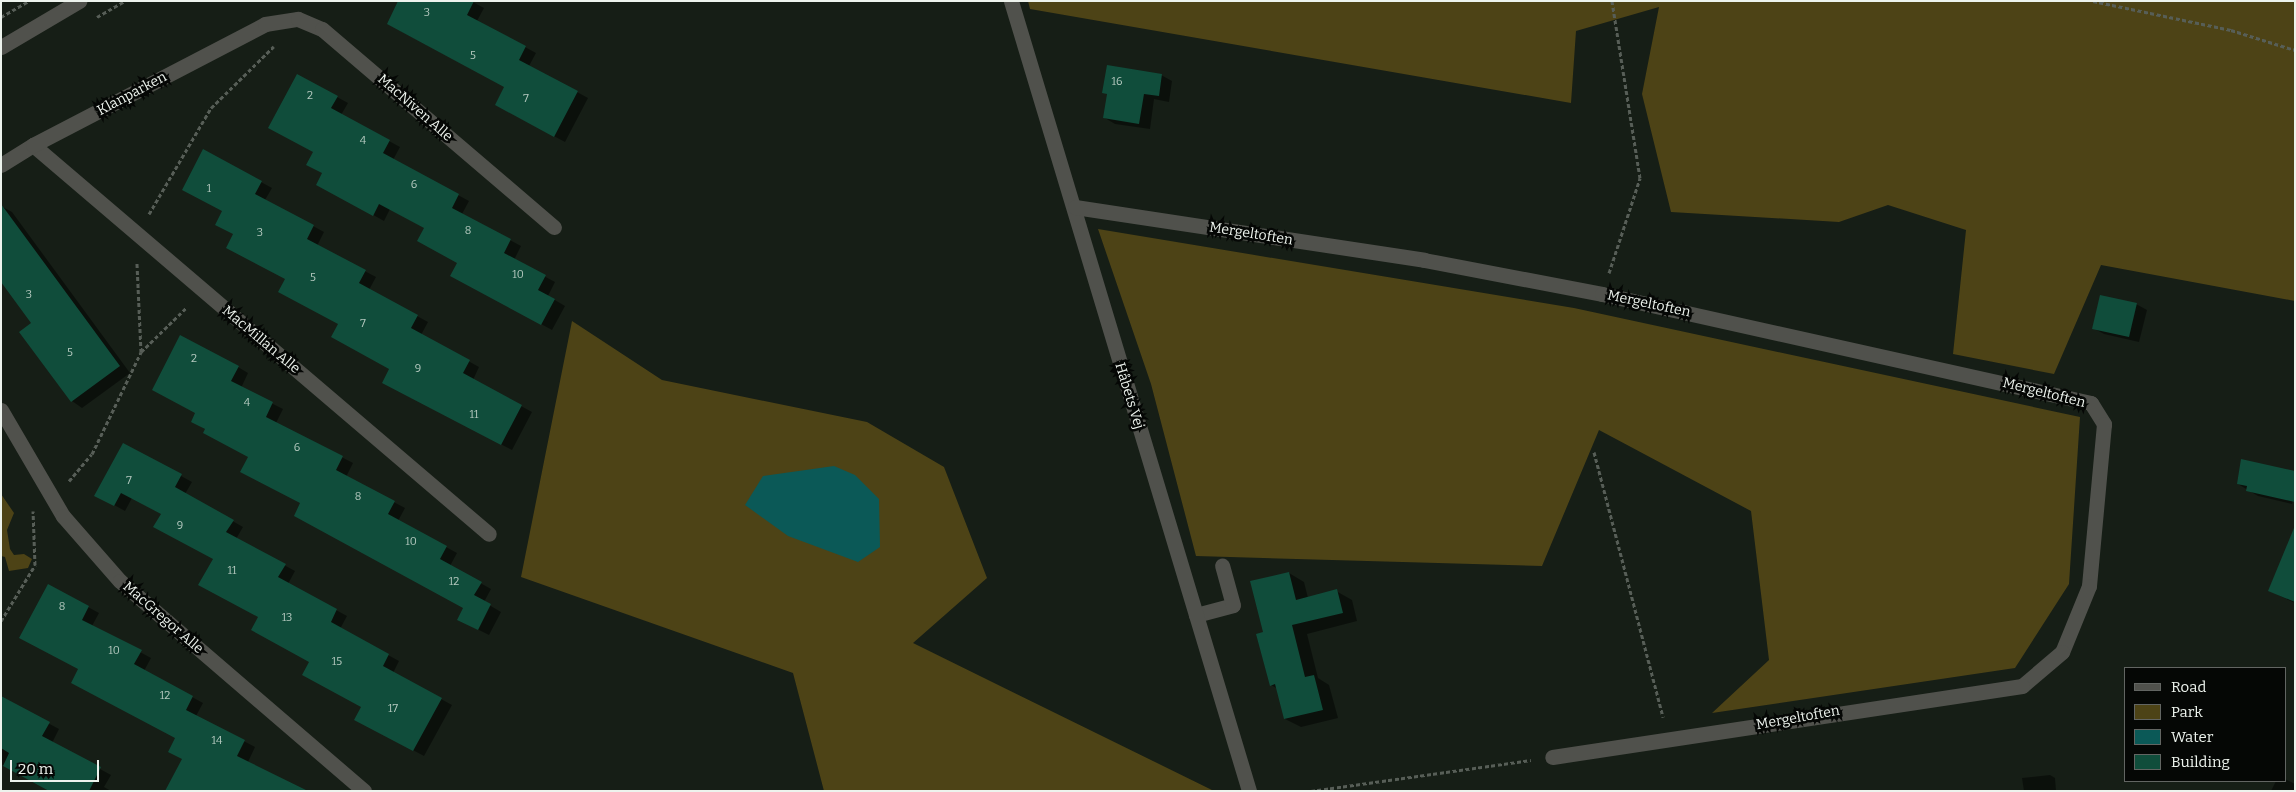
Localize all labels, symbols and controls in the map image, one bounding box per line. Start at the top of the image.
house number: 3 [424,6,430,20]
house number: 5 [470,49,476,63]
street label: Klanparken [94,69,170,119]
street label: MacNiven Alle [374,71,456,145]
house number: 16 [1112,75,1122,89]
house number: 2 [307,89,313,103]
house number: 7 [523,92,529,106]
house number: 4 [360,134,366,148]
house number: 6 [411,178,417,192]
house number: 1 [207,182,211,196]
street label: Mergeltoften [1208,219,1294,249]
house number: 8 [465,224,471,238]
house number: 3 [257,226,263,240]
house number: 10 [512,268,524,282]
house number: 5 [310,271,316,285]
street label: Mergeltoften [1606,287,1692,321]
house number: 3 [26,288,32,302]
street label: MacMillan Alle [219,303,303,377]
house number: 7 [360,317,366,331]
house number: 5 [67,346,73,360]
house number: 2 [191,352,197,366]
street label: Håbets Vej [1111,361,1147,431]
house number: 9 [415,362,421,376]
street label: Mergeltoften [2001,375,2087,411]
house number: 4 [244,396,250,410]
house number: 11 [470,408,478,422]
house number: 6 [294,441,300,455]
house number: 7 [126,474,132,488]
house number: 8 [355,490,361,504]
house number: 9 [177,519,183,533]
house number: 10 [405,535,417,549]
house number: 11 [228,564,236,578]
house number: 12 [449,575,459,589]
street label: MacGregor Alle [119,579,207,657]
house number: 8 [59,600,65,614]
house number: 13 [282,611,292,625]
house number: 10 [108,644,120,658]
house number: 15 [332,655,342,669]
legend [2124,667,2286,782]
text: Road [2171,678,2206,696]
house number: 12 [160,689,170,703]
house number: 17 [388,702,398,716]
street label: Mergeltoften [1755,702,1841,734]
text: Park [2171,703,2203,721]
text: Water [2171,728,2213,746]
house number: 14 [212,734,222,748]
scale bar [12,750,101,782]
text: Building [2171,753,2230,771]
text: 20 m [18,760,53,778]

